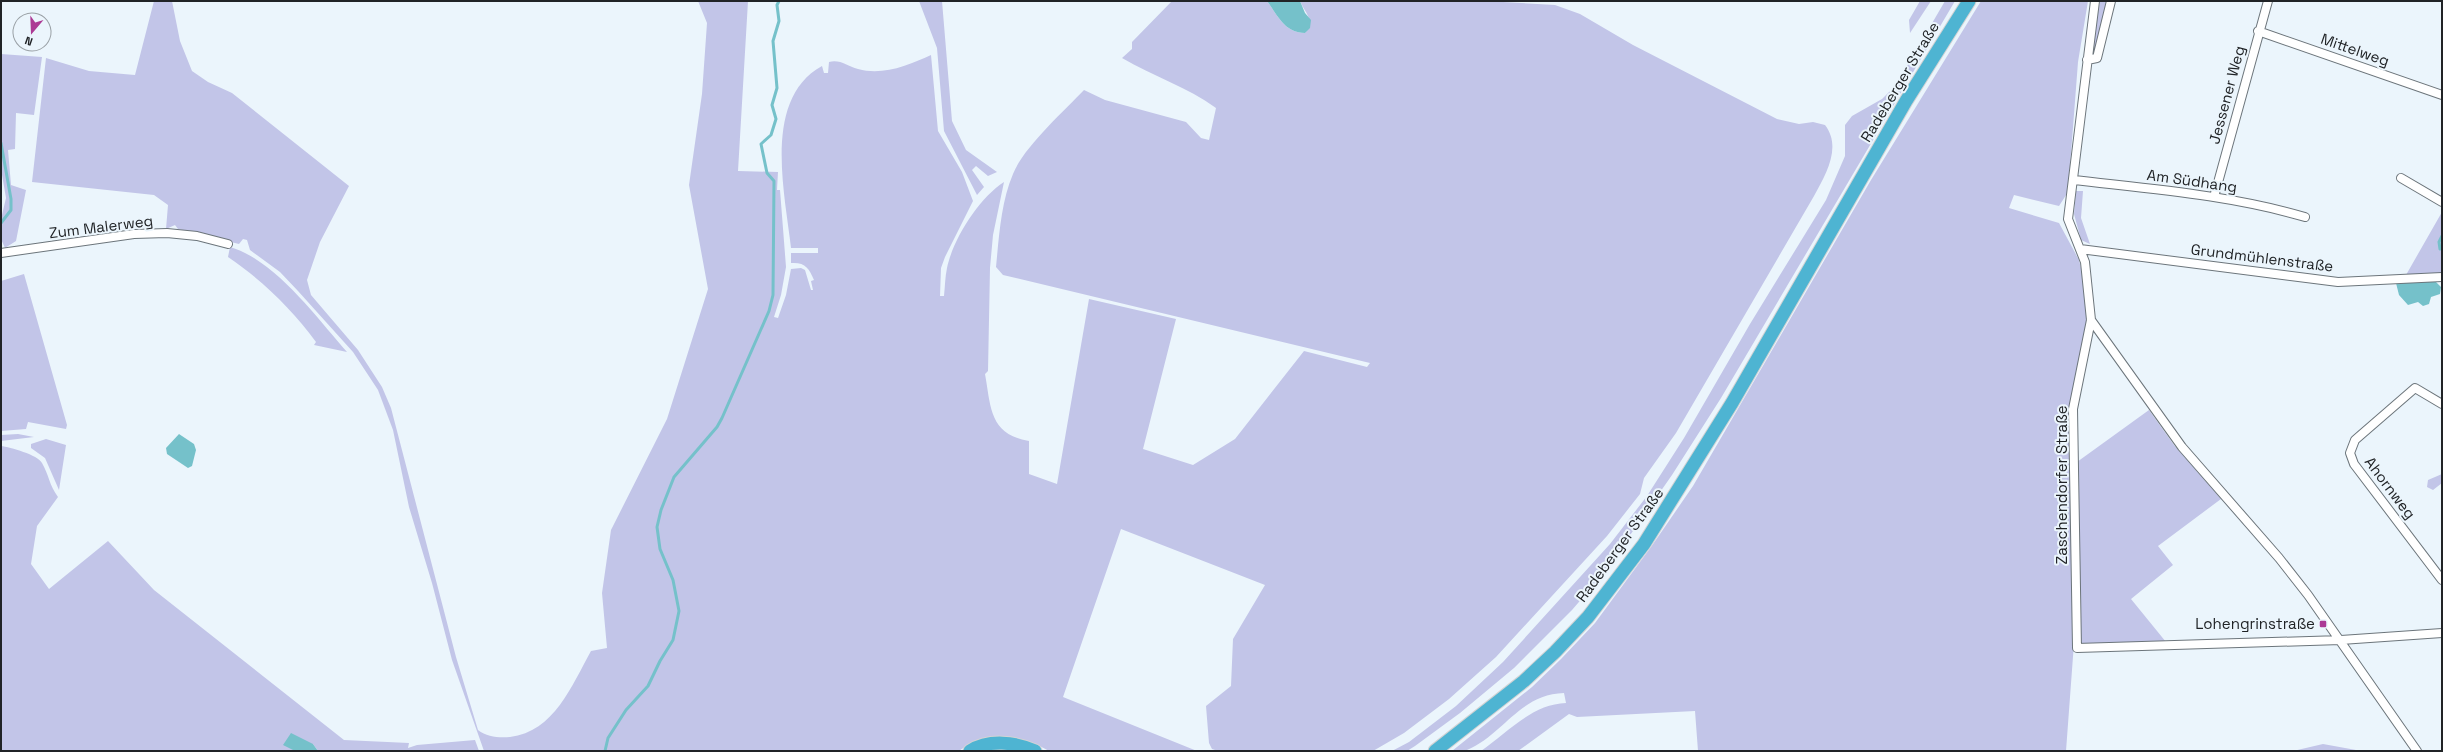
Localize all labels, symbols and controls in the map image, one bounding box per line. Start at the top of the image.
north arrow [12,12,52,52]
street label: Radeberger Straße [1856,18,1943,145]
street label: Mittelweg [2318,29,2392,70]
text: N [23,34,35,49]
street label: Jessener Weg [2204,44,2249,146]
street label: Am Südhang [2146,165,2238,196]
street label: Zum Malerweg [48,211,154,242]
street label: Grundmühlenstraße [2190,239,2335,276]
street label: Zaschendorfer Straße [2052,405,2071,565]
street label: Ahornweg [2361,453,2420,523]
street label: Radeberger Straße [1572,484,1668,606]
place label: Lohengrinstraße [2195,614,2315,633]
marker: Lohengrinstraße [2318,619,2328,629]

